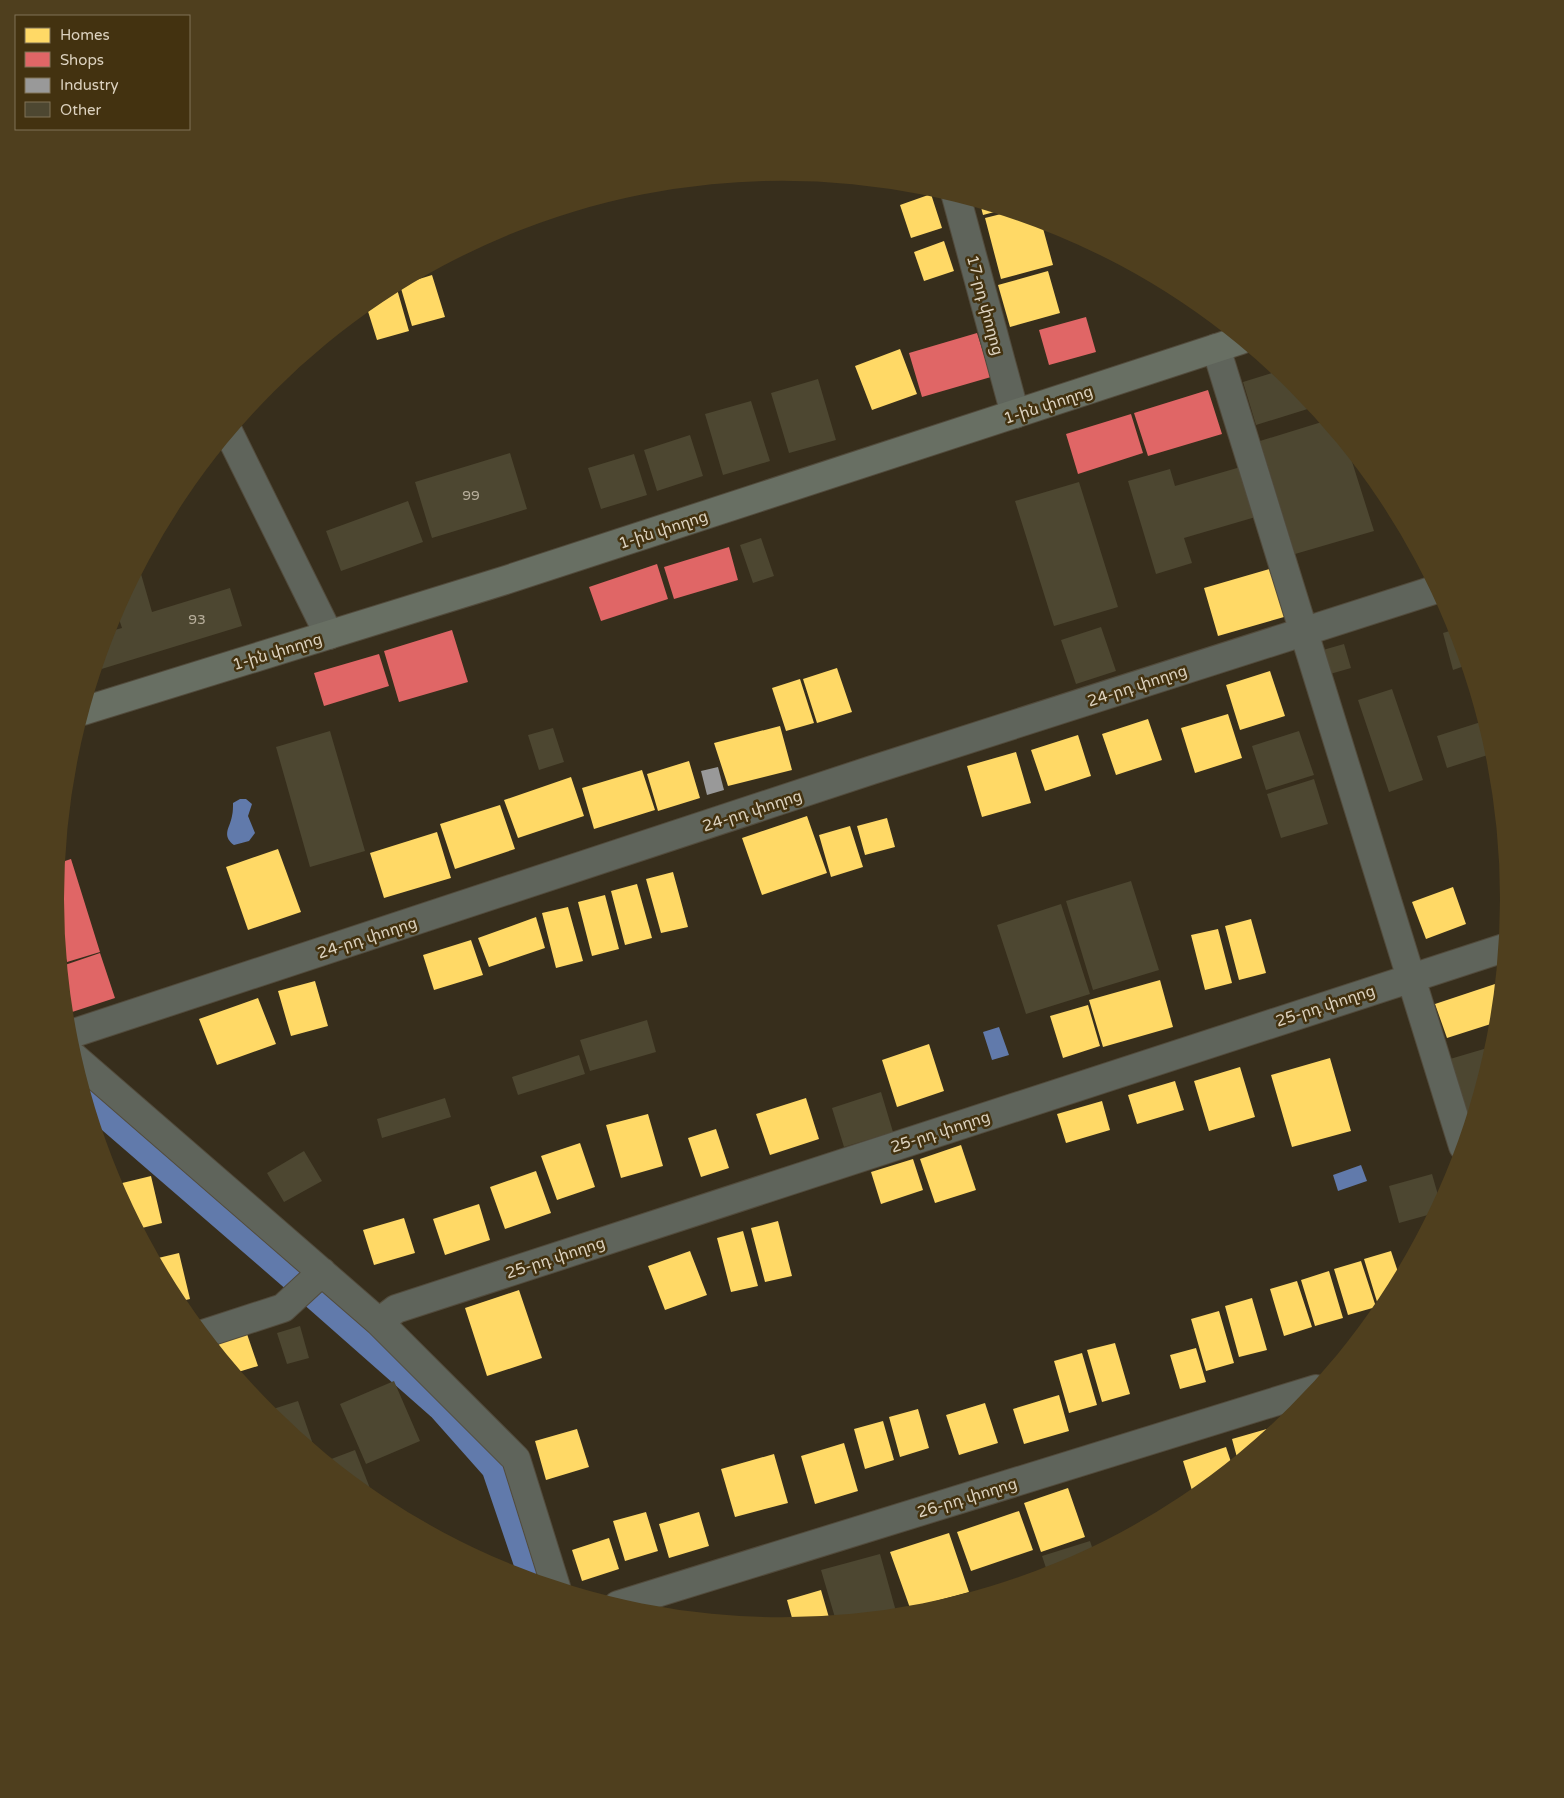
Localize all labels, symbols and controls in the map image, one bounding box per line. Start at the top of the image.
legend [15,15,190,130]
text: Homes [60,26,110,44]
text: Shops [60,51,104,69]
text: Industry [60,76,119,94]
text: Other [60,101,102,119]
street label: 17-րդ փողոց [962,253,1008,358]
street label: 1-ին փողոց [1001,381,1095,429]
house number: 99 [462,487,480,504]
street label: 1-ին փողոց [616,506,710,554]
house number: 93 [188,611,206,628]
street label: 1-ին փողոց [230,629,325,675]
street label: 24-րդ փողոց [1085,660,1190,711]
street label: 24-րդ փողոց [700,785,805,836]
street label: 24-րդ փողոց [315,912,420,963]
street label: 25-րդ փողոց [1273,980,1378,1031]
street label: 25-րդ փողոց [888,1106,993,1157]
street label: 25-րդ փողոց [503,1232,608,1283]
street label: 26-րդ փողոց [915,1473,1020,1523]

